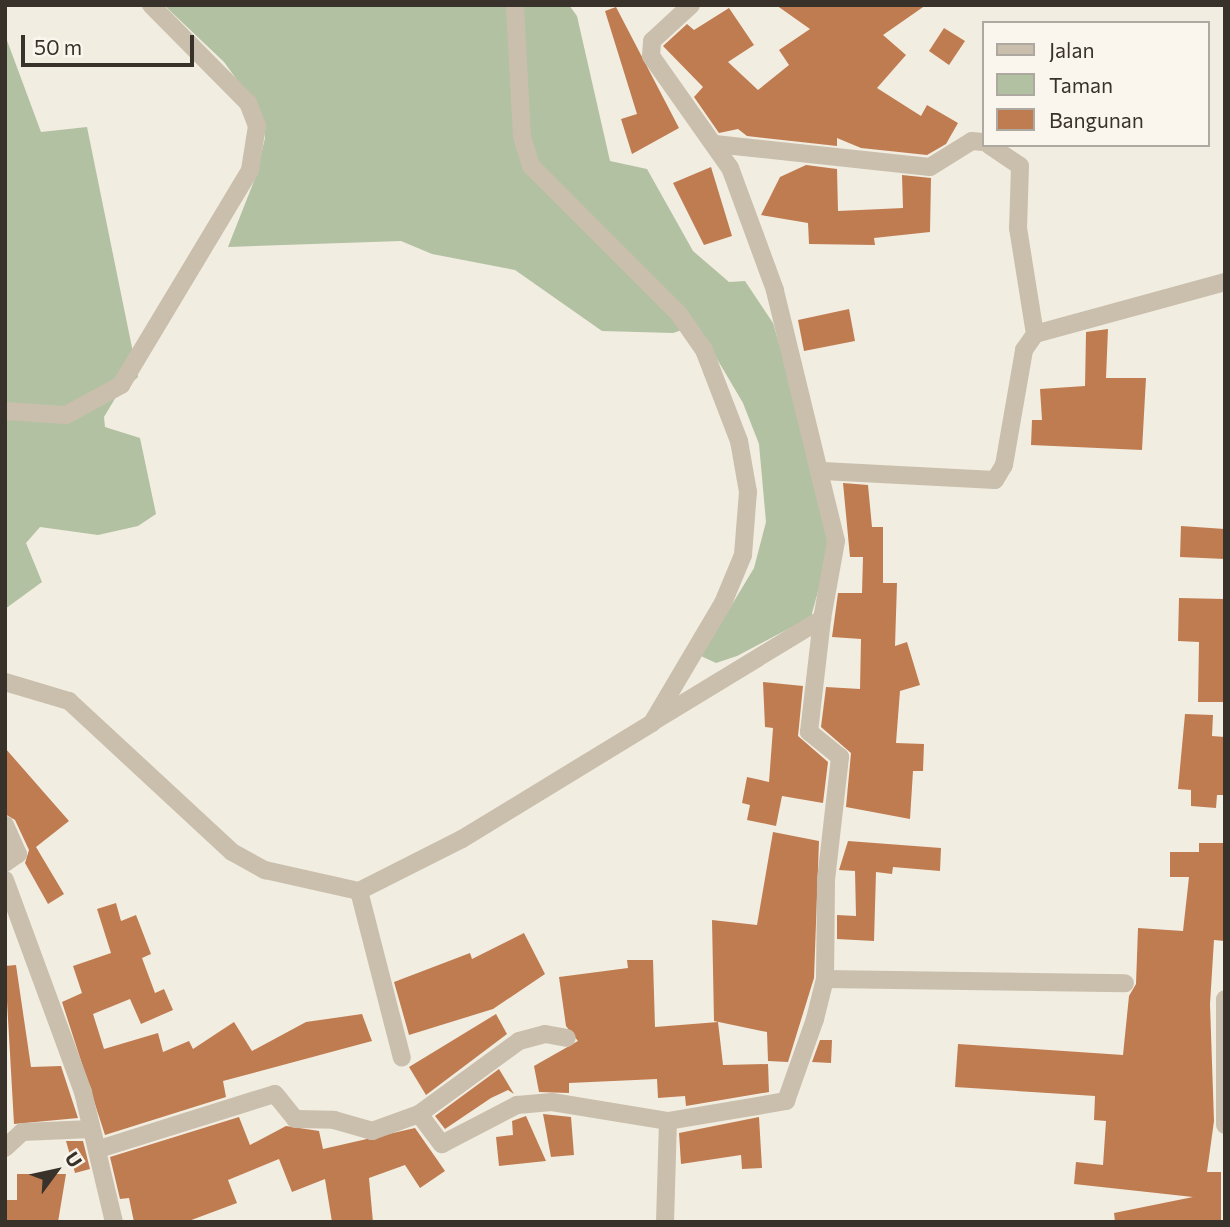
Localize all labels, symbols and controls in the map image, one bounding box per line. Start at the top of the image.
scale bar [24,21,198,65]
legend [982,21,1209,147]
text: 50 m [34,34,82,59]
text: Jalan [1049,37,1094,62]
text: Taman [1049,72,1113,97]
text: Bangunan [1049,107,1144,132]
north arrow [21,1136,91,1206]
text: U [61,1147,87,1171]

